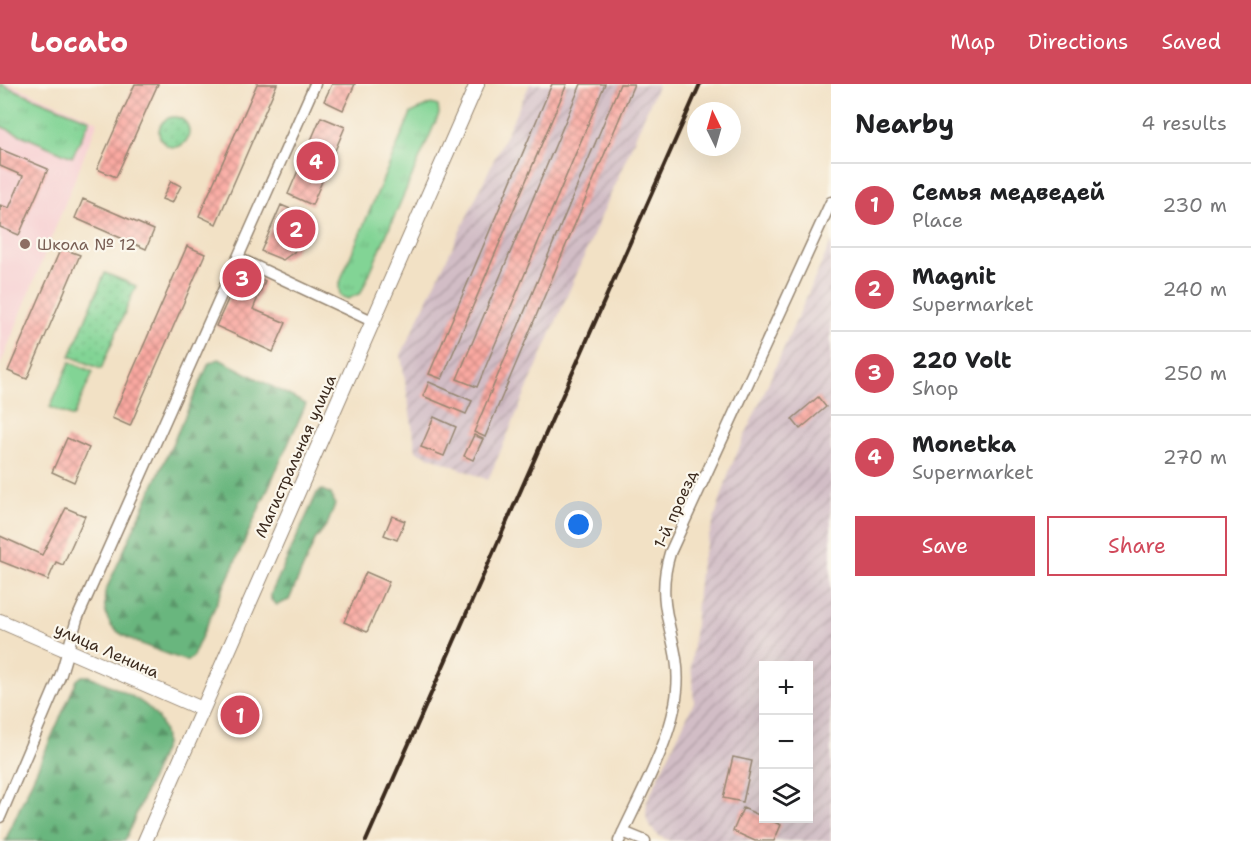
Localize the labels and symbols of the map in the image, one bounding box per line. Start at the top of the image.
north arrow [687,102,741,156]
pin: 4 [296,138,336,184]
pin: 2 [276,206,316,252]
place label: Школа № 12 [37,234,136,255]
marker: Школа № 12 [18,237,32,251]
pin: 3 [222,256,262,300]
street label: Магистральная улица [250,371,341,541]
street label: 1-й проезд [649,467,702,552]
your location [564,510,593,539]
street label: улица Ленина [51,618,162,683]
pin: 1 [220,692,260,738]

